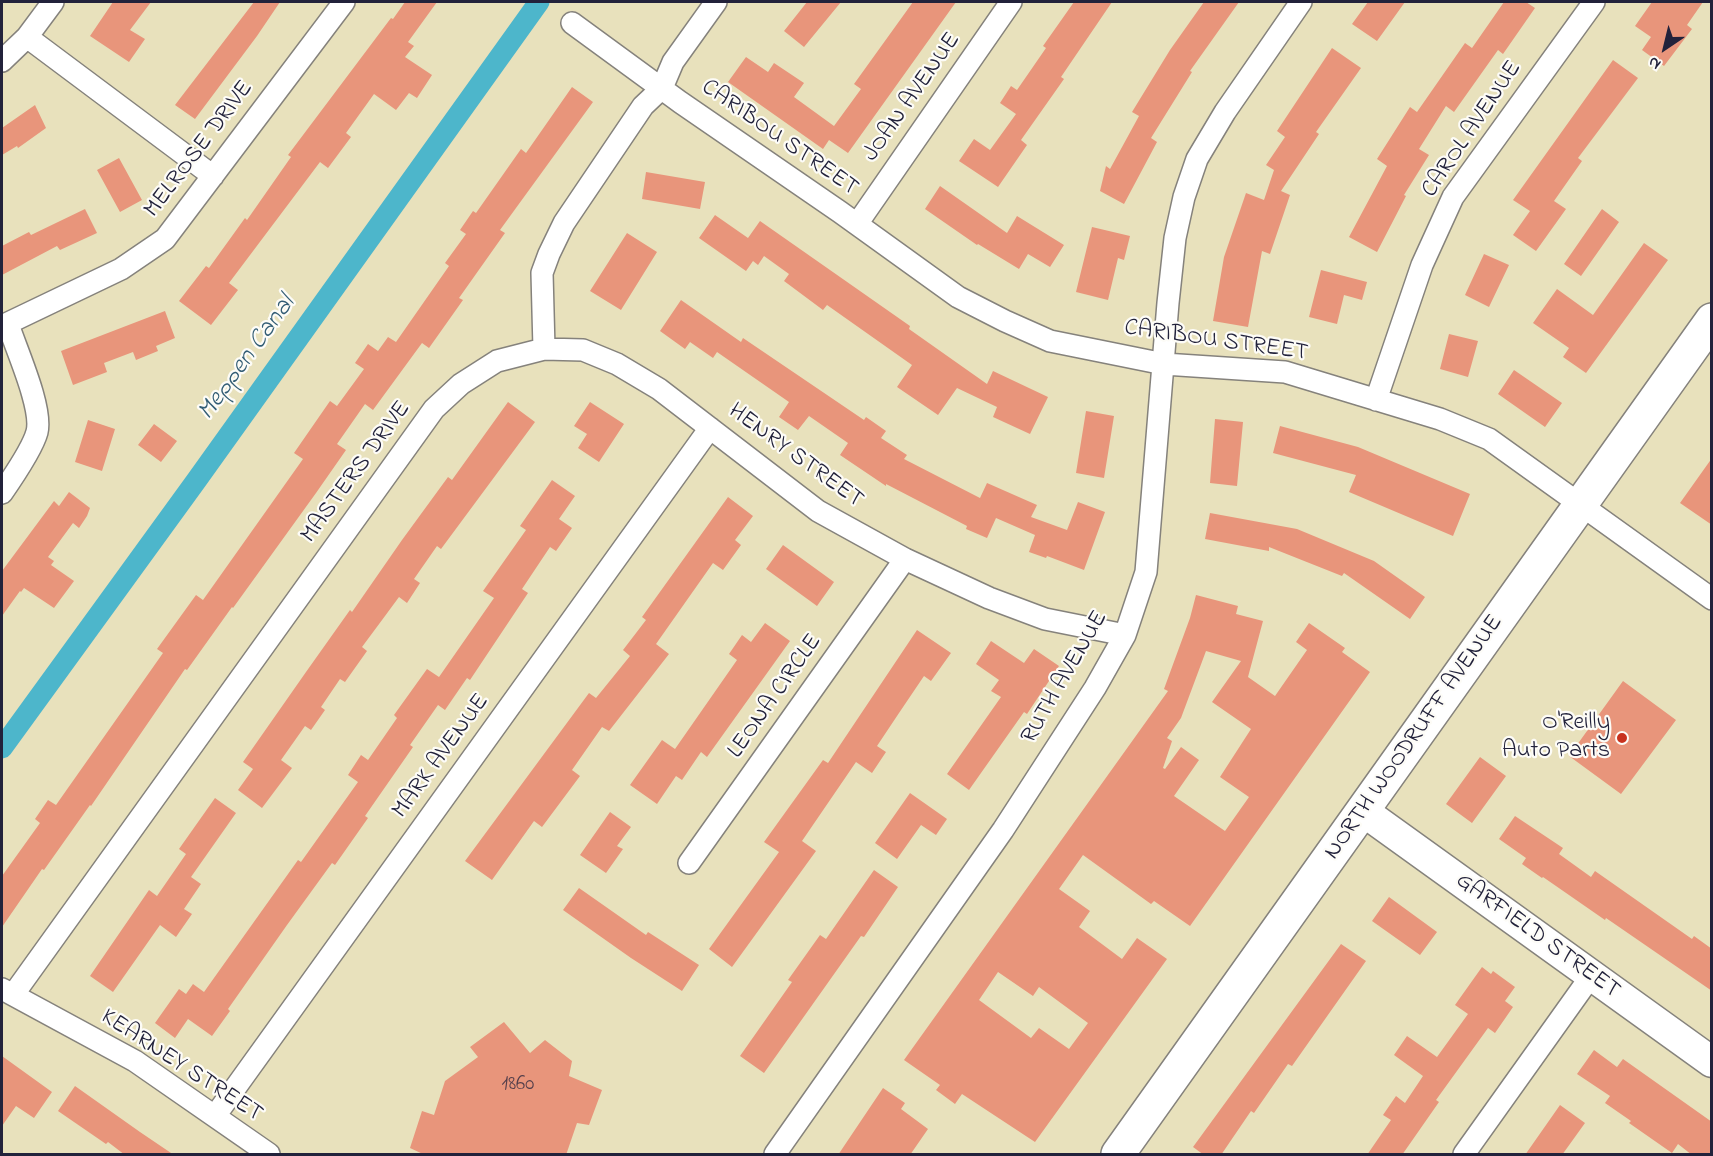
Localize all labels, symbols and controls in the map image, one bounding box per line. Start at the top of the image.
north arrow [1635,18,1695,78]
street label: JOAN AVENUE [858,28,968,168]
text: N [1643,50,1666,76]
street label: CAROL AVENUE [1417,56,1529,204]
street label: CARIBOU STREET [695,74,863,204]
street label: MELROSE DRIVE [139,76,261,224]
water label: Meppen Canal [192,291,304,427]
street label: CARIBOU STREET [1122,315,1310,369]
street label: MASTERS DRIVE [296,396,418,550]
street label: HENRY STREET [722,398,868,516]
street label: RUTH AVENUE [1016,606,1116,750]
street label: NORTH WOODRUFF AVENUE [1319,610,1511,866]
street label: LEONA CIRCLE [723,629,829,765]
street label: MARK AVENUE [387,689,497,825]
place label: O'Reilly Auto Parts [1502,710,1610,766]
marker: O'Reilly Auto Parts [1615,731,1629,745]
street label: GARFIELD STREET [1449,868,1625,1006]
street label: KEARNEY STREET [95,1004,267,1130]
house number: 1860 [502,1073,534,1099]

